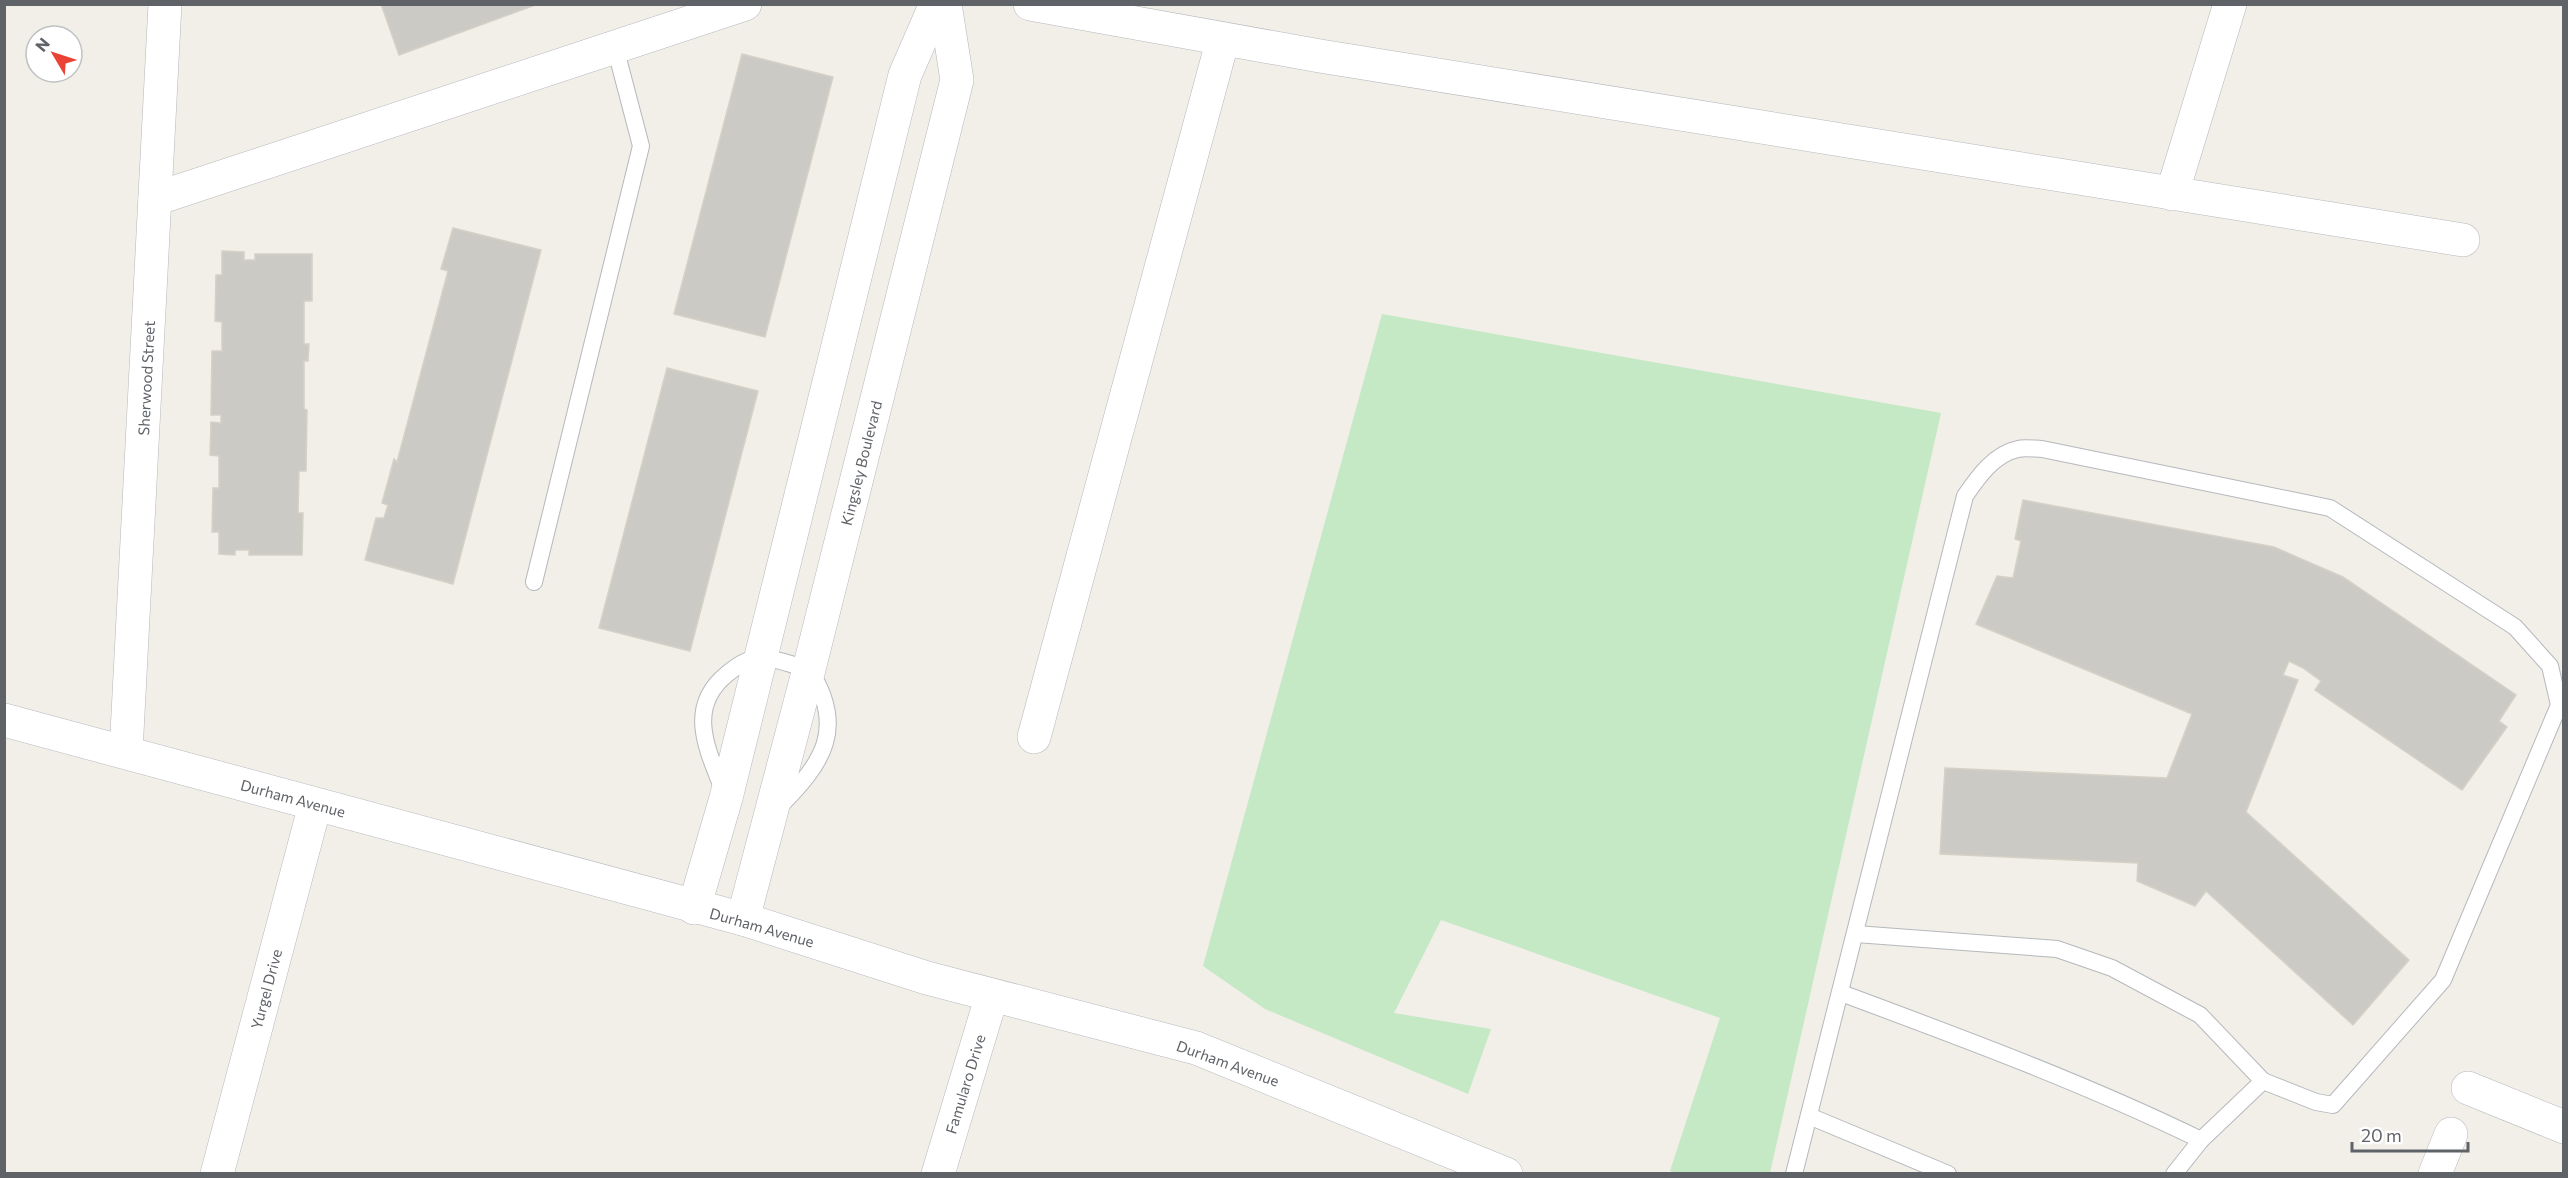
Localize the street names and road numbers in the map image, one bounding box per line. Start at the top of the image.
street label: Sherwood Street [134,320,158,436]
street label: Kingsley Boulevard [837,399,885,527]
street label: Durham Avenue [239,775,347,821]
street label: Durham Avenue [708,903,816,951]
street label: Yurgel Drive [247,947,285,1031]
street label: Famularo Drive [941,1032,989,1136]
street label: Durham Avenue [1174,1036,1282,1090]

